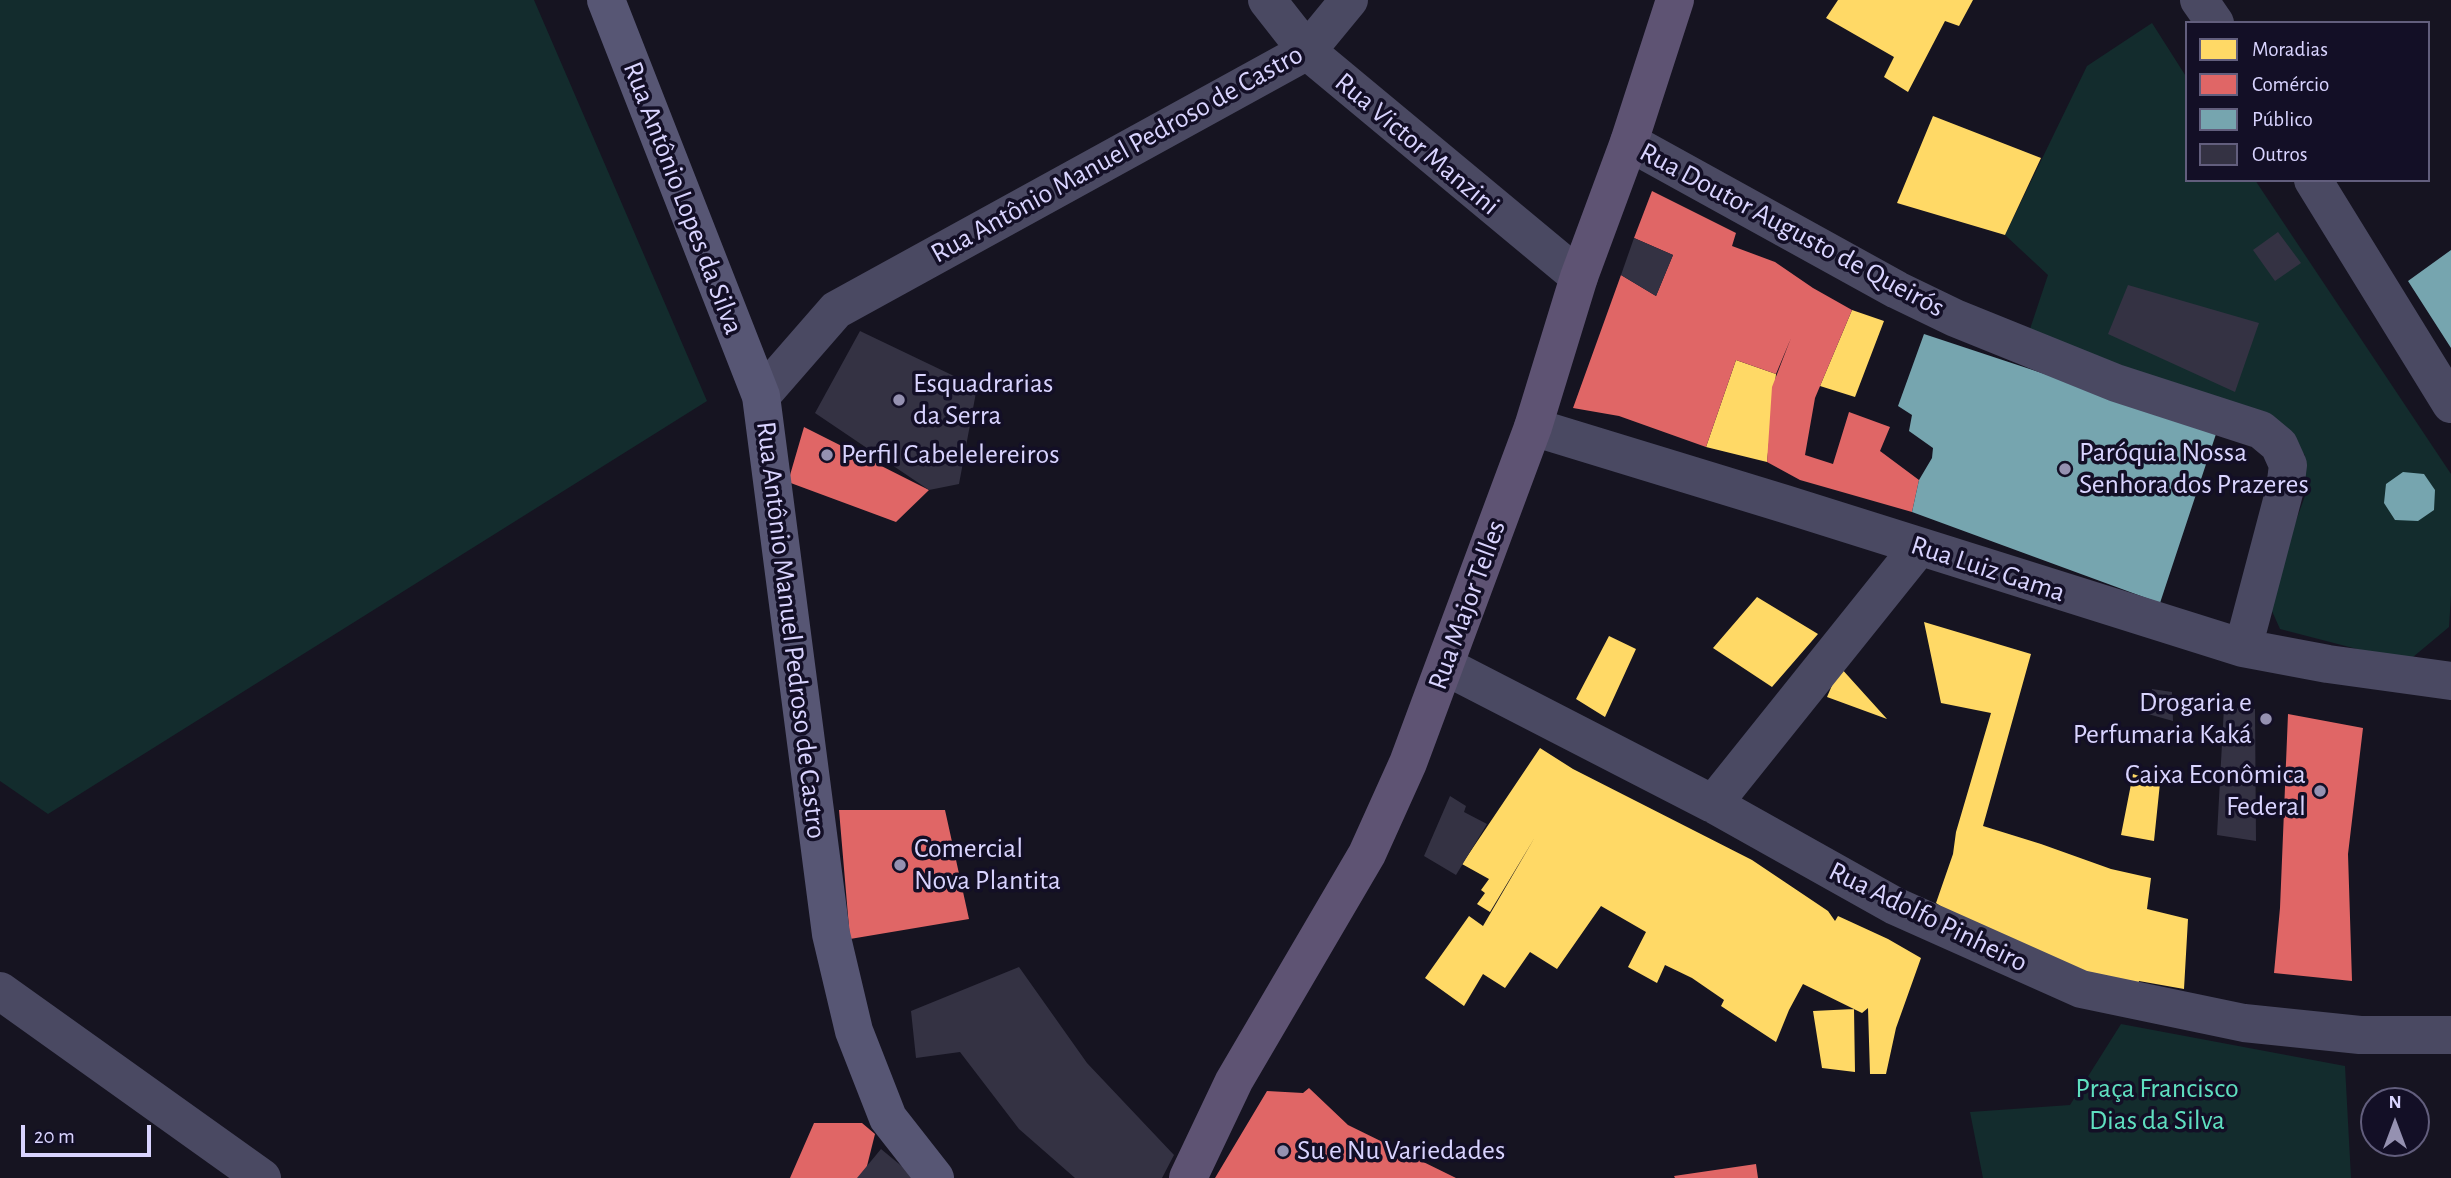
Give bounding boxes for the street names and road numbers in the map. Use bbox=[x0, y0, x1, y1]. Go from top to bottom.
street label: Rua Antônio Manuel Pedroso de Castro bbox=[925, 37, 1309, 271]
street label: Rua Antônio Lopes da Silva bbox=[615, 57, 751, 339]
street label: Rua Victor Manzini bbox=[1328, 65, 1506, 223]
street label: Rua Doutor Augusto de Queirós bbox=[1634, 135, 1950, 325]
street label: Rua Antônio Manuel Pedroso de Castro bbox=[749, 419, 833, 841]
street label: Rua Major Telles bbox=[1421, 516, 1513, 694]
street label: Rua Luiz Gama bbox=[1907, 528, 2069, 610]
street label: Rua Adolfo Pinheiro bbox=[1823, 854, 2033, 980]

